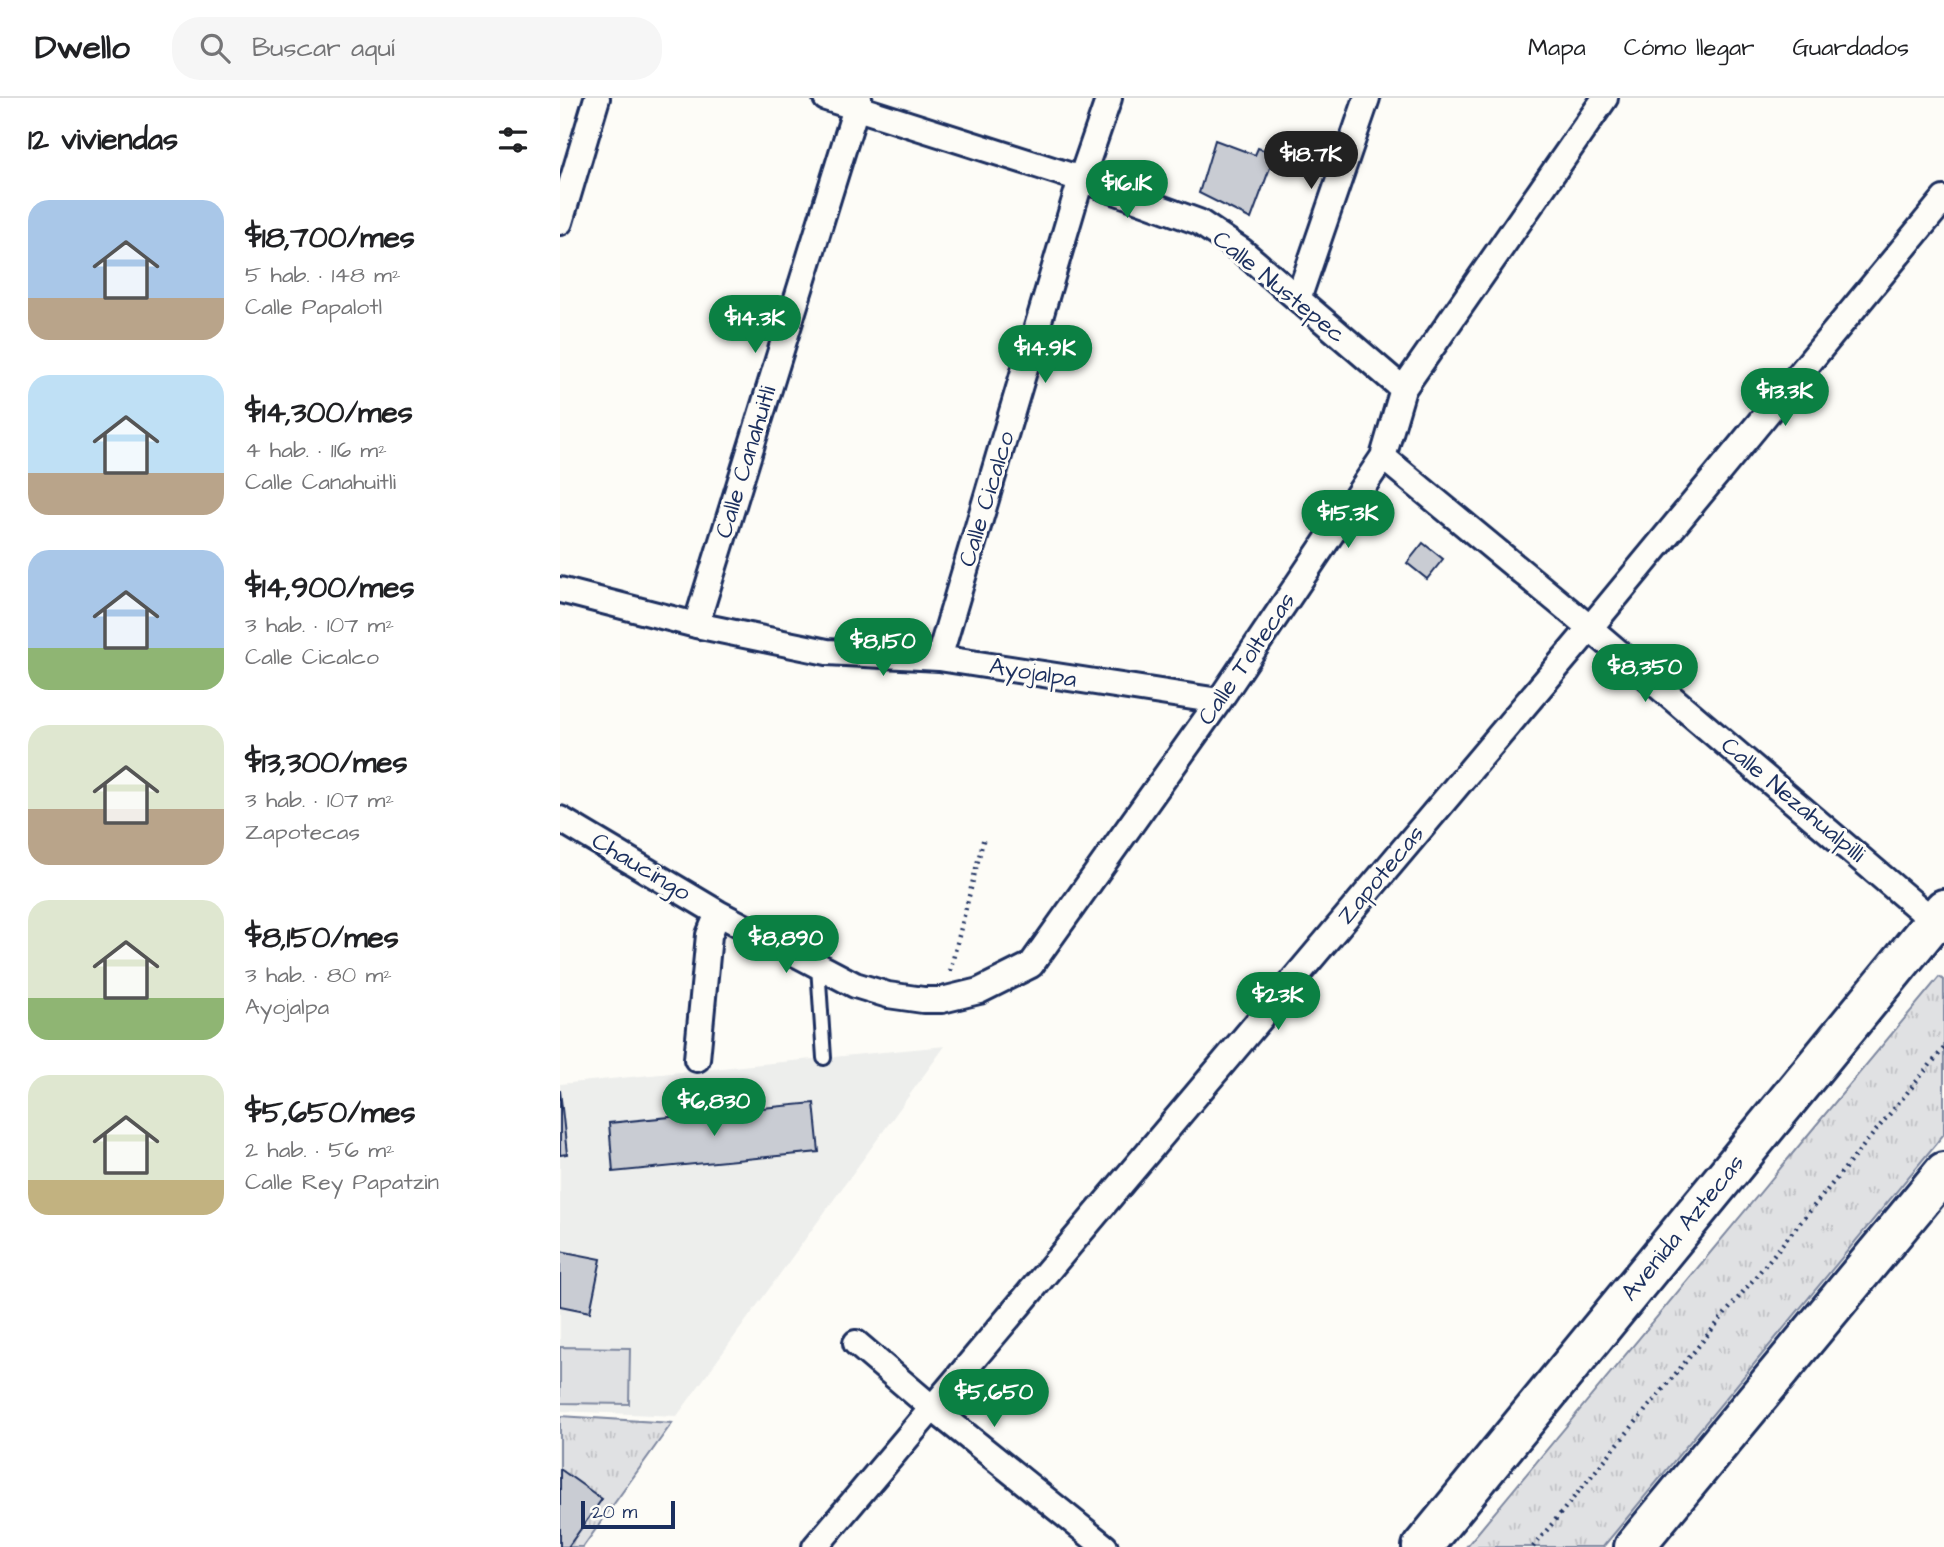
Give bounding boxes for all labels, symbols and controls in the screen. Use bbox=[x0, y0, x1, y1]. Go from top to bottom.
search box bbox=[172, 17, 662, 80]
text: Dwello bbox=[35, 25, 130, 71]
icon: search bbox=[196, 29, 234, 67]
text: Buscar aquí bbox=[252, 30, 395, 66]
text: Mapa bbox=[1528, 31, 1586, 65]
text: Cómo llegar bbox=[1624, 31, 1754, 65]
text: Guardados bbox=[1792, 31, 1909, 65]
text: 12 viviendas bbox=[28, 119, 178, 161]
icon: filters bbox=[494, 121, 532, 159]
pin: $18.7K bbox=[1254, 132, 1368, 191]
text: $18.7K bbox=[1280, 138, 1342, 170]
pin: $16.1K bbox=[1070, 160, 1184, 220]
text: $16.1K bbox=[1102, 167, 1152, 199]
text: $18,700/mes bbox=[245, 217, 415, 259]
street label: Calle Nustepec bbox=[1205, 223, 1353, 351]
icon: home bbox=[84, 228, 168, 312]
text: 5 hab. · 148 m² bbox=[245, 259, 401, 291]
text: Calle Papalotl bbox=[245, 291, 382, 323]
pin: $14.3K bbox=[698, 296, 812, 355]
text: $14.3K bbox=[725, 302, 785, 334]
pin: $14.9K bbox=[988, 326, 1102, 385]
text: $14.9K bbox=[1014, 332, 1076, 364]
pin: $13.3K bbox=[1728, 368, 1842, 428]
text: $13.3K bbox=[1757, 375, 1813, 407]
street label: Calle Canahuitli bbox=[707, 381, 785, 542]
text: $14,300/mes bbox=[245, 392, 413, 434]
icon: home bbox=[84, 403, 168, 487]
street label: Calle Cicalco bbox=[950, 427, 1024, 571]
text: 4 hab. · 116 m² bbox=[245, 434, 387, 466]
text: Calle Canahuitli bbox=[245, 466, 396, 498]
pin: $15.3K bbox=[1291, 490, 1405, 550]
text: $15.3K bbox=[1318, 497, 1378, 529]
text: $14,900/mes bbox=[245, 567, 415, 609]
icon: home bbox=[84, 578, 168, 662]
street label: Calle Toltecas bbox=[1190, 586, 1304, 732]
text: 3 hab. · 107 m² bbox=[245, 609, 394, 641]
pin: $8,150 bbox=[826, 618, 940, 678]
text: $8,150 bbox=[850, 625, 916, 657]
text: Calle Cicalco bbox=[245, 641, 379, 673]
pin: $8,350 bbox=[1588, 644, 1702, 704]
street label: Ayojalpa bbox=[987, 649, 1079, 698]
text: $8,350 bbox=[1608, 651, 1682, 683]
street label: Calle Nezahualpilli bbox=[1713, 729, 1873, 871]
text: $13,300/mes bbox=[245, 742, 408, 784]
icon: home bbox=[84, 753, 168, 837]
text: 3 hab. · 107 m² bbox=[245, 784, 394, 816]
text: Zapotecas bbox=[245, 816, 360, 848]
street label: Zapotecas bbox=[1329, 818, 1433, 932]
street label: Chaucingo bbox=[585, 824, 697, 911]
pin: $8,890 bbox=[729, 916, 843, 975]
text: $8,150/mes bbox=[245, 917, 399, 959]
text: $8,890 bbox=[749, 922, 823, 954]
icon: home bbox=[84, 928, 168, 1012]
text: 3 hab. · 80 m² bbox=[245, 959, 392, 991]
pin: $23K bbox=[1237, 972, 1319, 1032]
text: $23K bbox=[1252, 979, 1304, 1011]
text: Ayojalpa bbox=[245, 991, 329, 1023]
pin: $6,830 bbox=[657, 1079, 771, 1138]
text: $6,830 bbox=[678, 1085, 750, 1117]
text: $5,650/mes bbox=[245, 1092, 416, 1134]
icon: home bbox=[84, 1103, 168, 1187]
text: 2 hab. · 56 m² bbox=[245, 1134, 395, 1166]
street label: Avenida Aztecas bbox=[1613, 1147, 1753, 1309]
text: Calle Rey Papatzin bbox=[245, 1166, 439, 1198]
pin: $5,650 bbox=[937, 1370, 1051, 1429]
text: $5,650 bbox=[955, 1376, 1033, 1408]
scale bar bbox=[581, 1498, 676, 1530]
text: 20 m bbox=[592, 1499, 637, 1526]

